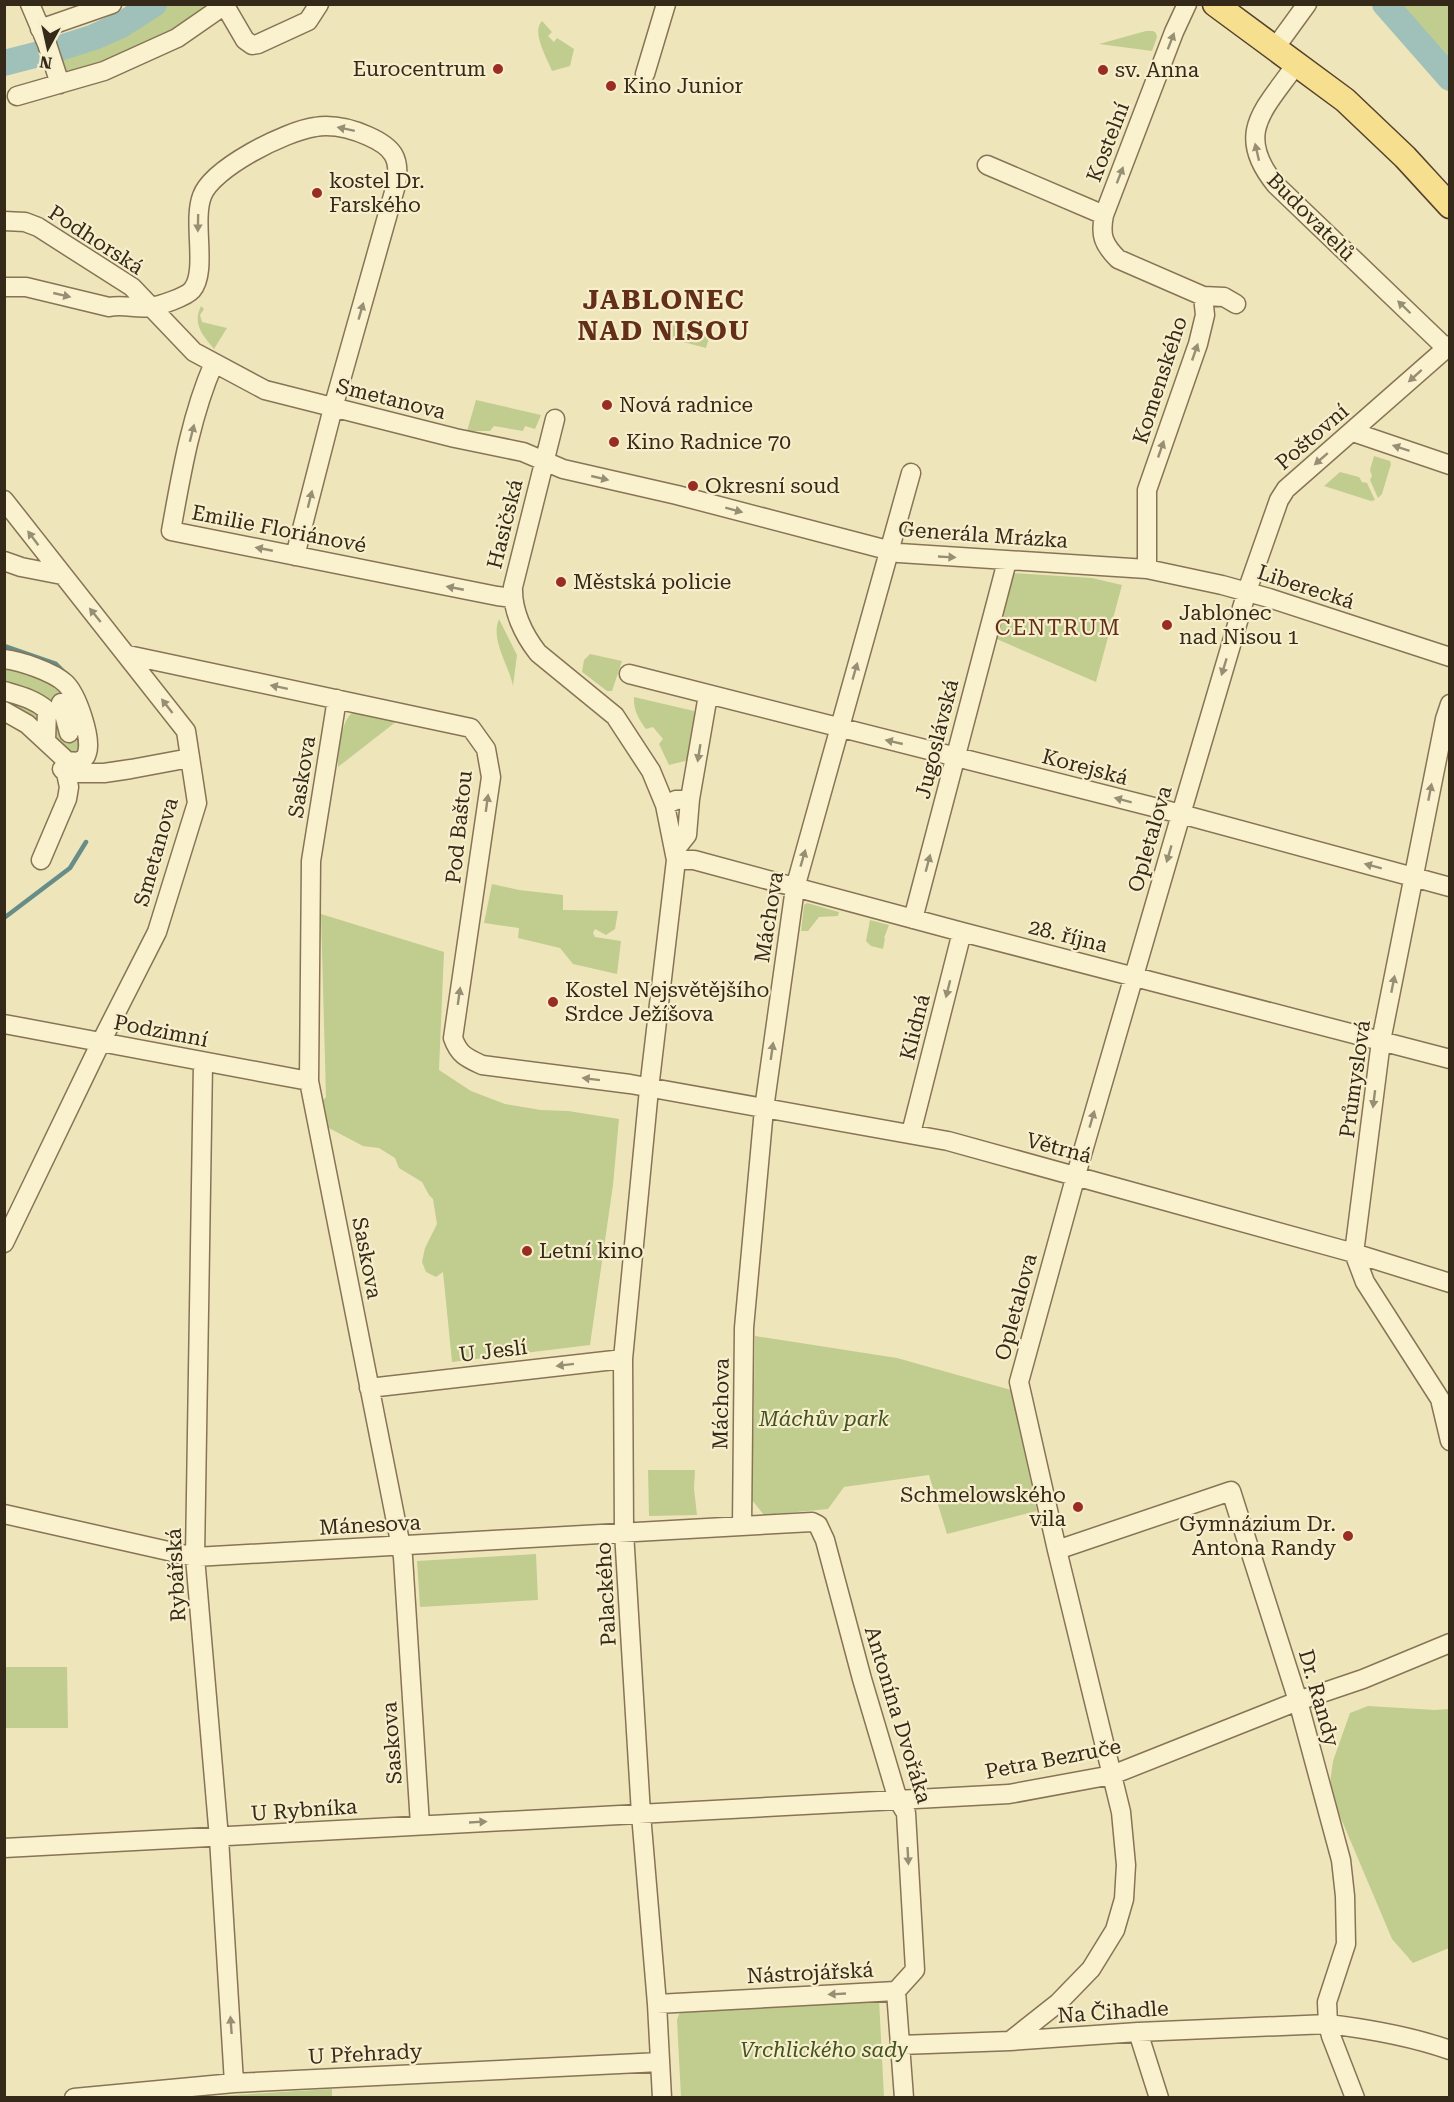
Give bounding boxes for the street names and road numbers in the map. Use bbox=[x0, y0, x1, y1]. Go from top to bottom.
street label: Kostelní bbox=[1082, 98, 1134, 185]
street label: Budovatelů bbox=[1262, 168, 1360, 266]
street label: Podhorská bbox=[44, 200, 149, 280]
street label: Komenského bbox=[1128, 313, 1192, 447]
street label: Smetanova bbox=[334, 374, 449, 424]
street label: Poštovní bbox=[1271, 399, 1353, 475]
street label: Hasičská bbox=[482, 476, 528, 571]
street label: Emilie Floriánové bbox=[190, 500, 368, 558]
street label: Generála Mrázka bbox=[897, 517, 1069, 553]
street label: Liberecká bbox=[1254, 560, 1358, 614]
street label: Jugoslávská bbox=[911, 676, 964, 801]
street label: Saskova bbox=[284, 734, 320, 820]
street label: Korejská bbox=[1039, 744, 1131, 790]
street label: Pod Baštou bbox=[441, 769, 477, 885]
street label: Opletalova bbox=[1123, 782, 1177, 895]
street label: Smetanova bbox=[129, 794, 183, 909]
street label: Máchova bbox=[750, 869, 788, 964]
street label: 28. října bbox=[1026, 915, 1111, 958]
street label: Klidná bbox=[895, 991, 935, 1062]
street label: Podzimní bbox=[112, 1010, 210, 1052]
street label: Průmyslová bbox=[1335, 1018, 1375, 1139]
street label: Větrná bbox=[1024, 1128, 1095, 1168]
street label: Saskova bbox=[347, 1215, 387, 1302]
street label: Opletalova bbox=[990, 1250, 1042, 1363]
street label: U Jeslí bbox=[458, 1335, 529, 1367]
street label: Máchova bbox=[708, 1357, 734, 1450]
street label: Mánesova bbox=[319, 1510, 422, 1540]
street label: Rybářská bbox=[162, 1527, 190, 1623]
street label: Palackého bbox=[591, 1541, 621, 1647]
street label: Antonína Dvořáka bbox=[860, 1624, 937, 1807]
street label: Dr. Randy bbox=[1294, 1647, 1344, 1750]
street label: Saskova bbox=[377, 1700, 407, 1785]
street label: Petra Bezruče bbox=[983, 1734, 1123, 1784]
street label: U Rybníka bbox=[250, 1794, 359, 1826]
street label: Nástrojářská bbox=[746, 1958, 875, 1988]
street label: Na Čihadle bbox=[1057, 1995, 1169, 2028]
street label: U Přehrady bbox=[307, 2039, 423, 2069]

